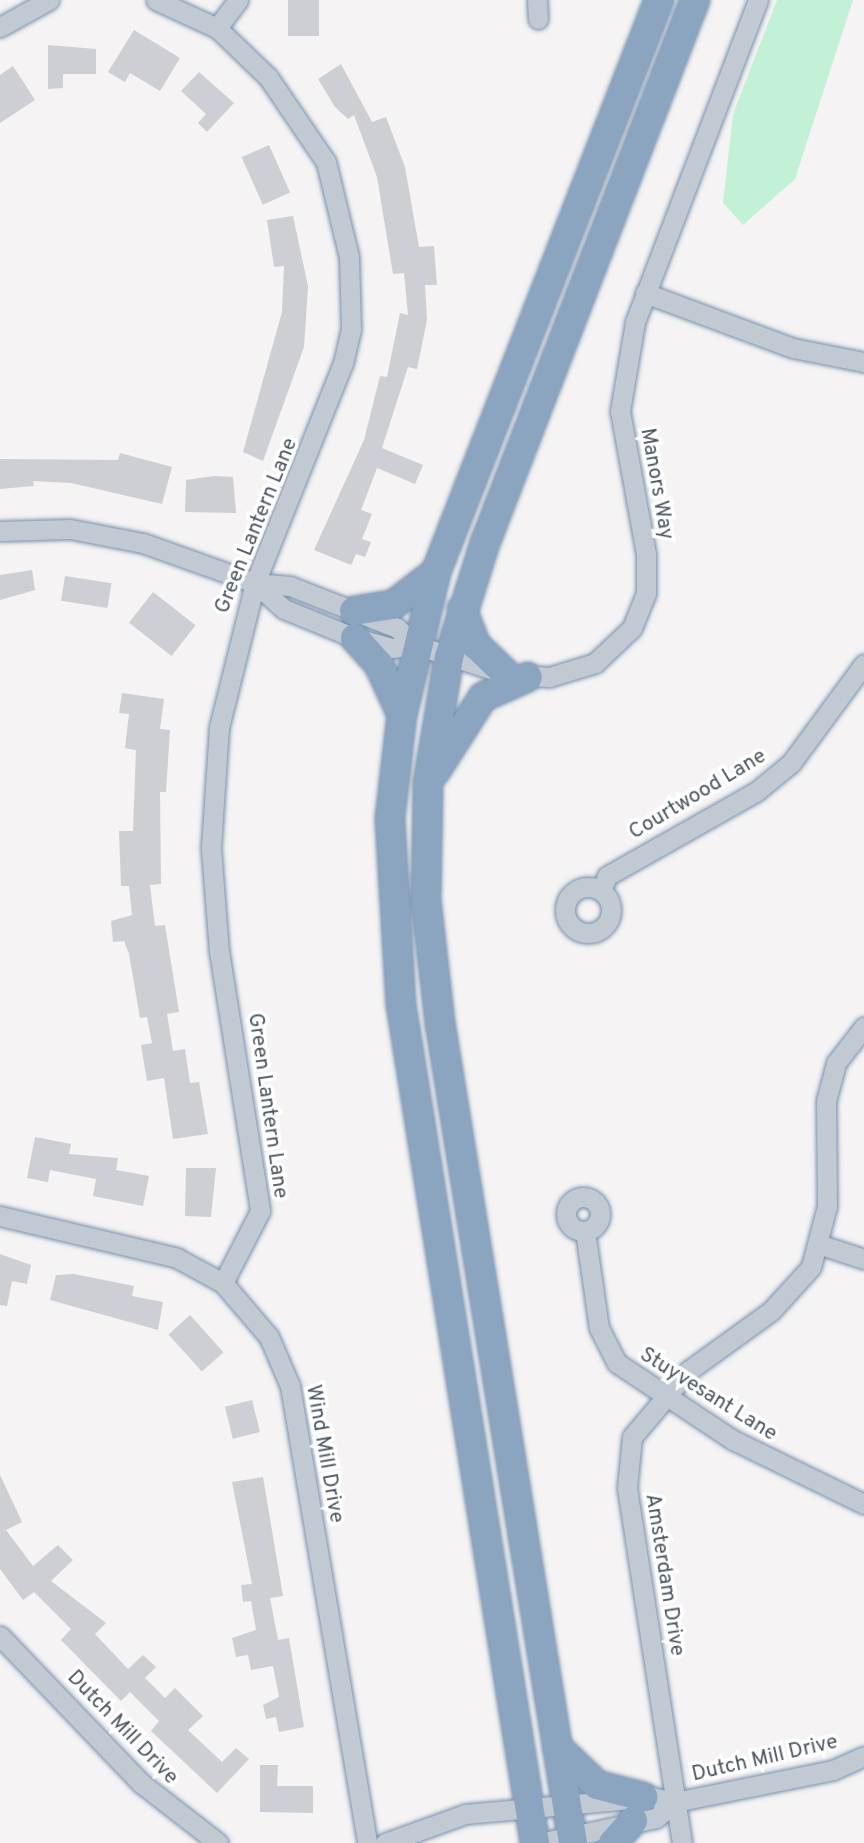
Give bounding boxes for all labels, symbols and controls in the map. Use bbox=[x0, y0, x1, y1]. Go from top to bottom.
street label: Manors Way bbox=[634, 426, 678, 542]
street label: Green Lantern Lane bbox=[210, 435, 304, 617]
street label: Courtwood Lane bbox=[625, 744, 771, 846]
street label: Green Lantern Lane bbox=[241, 1012, 293, 1200]
street label: Stuyvesant Lane bbox=[635, 1343, 781, 1447]
street label: Wind Mill Drive bbox=[299, 1383, 349, 1525]
street label: Amsterdam Drive bbox=[639, 1492, 689, 1658]
street label: Dutch Mill Drive bbox=[61, 1666, 183, 1790]
street label: Dutch Mill Drive bbox=[690, 1730, 840, 1788]

